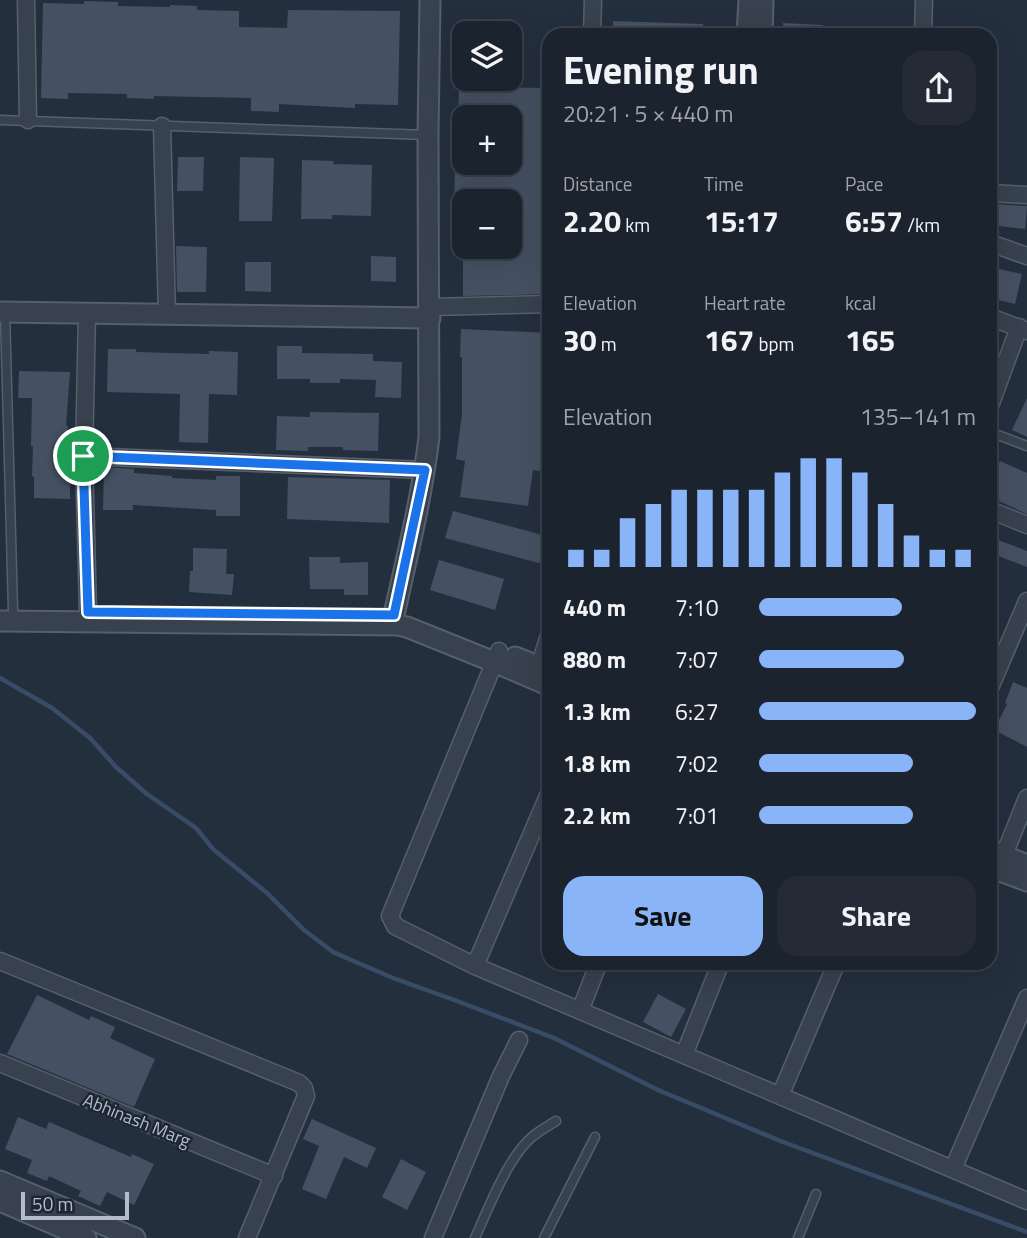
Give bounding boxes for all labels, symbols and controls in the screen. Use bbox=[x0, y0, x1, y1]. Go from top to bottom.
map controls bbox=[452, 21, 522, 259]
button: layers bbox=[452, 21, 522, 91]
text: Evening run bbox=[563, 41, 759, 99]
button: share bbox=[902, 51, 976, 125]
text: 20:21 · 5 × 440 m bbox=[563, 96, 733, 131]
button: + bbox=[452, 105, 522, 175]
text: Distance bbox=[563, 169, 632, 198]
text: Time bbox=[704, 169, 744, 198]
text: Pace bbox=[845, 169, 883, 198]
button: − bbox=[452, 189, 522, 259]
text: 2.20 bbox=[563, 198, 621, 244]
text: 15:17 bbox=[704, 198, 779, 244]
text: 6:57 bbox=[845, 198, 903, 244]
text: km bbox=[621, 210, 650, 239]
text: /km bbox=[903, 210, 940, 239]
text: Elevation bbox=[563, 288, 637, 317]
text: Heart rate bbox=[704, 288, 786, 317]
text: kcal bbox=[845, 288, 876, 317]
text: 30 bbox=[563, 317, 597, 363]
text: 167 bbox=[704, 317, 754, 363]
text: 165 bbox=[845, 317, 895, 363]
text: m bbox=[597, 329, 617, 358]
text: bpm bbox=[754, 329, 794, 358]
text: Elevation bbox=[563, 399, 652, 434]
text: 135–141 m bbox=[860, 399, 976, 434]
pin bbox=[53, 426, 113, 486]
icon: arrive bbox=[64, 437, 102, 475]
text: 440 m bbox=[563, 590, 626, 625]
text: 7:10 bbox=[675, 590, 719, 625]
text: 880 m bbox=[563, 642, 626, 677]
text: 7:07 bbox=[675, 642, 719, 677]
text: 1.3 km bbox=[563, 694, 631, 729]
text: 6:27 bbox=[675, 694, 719, 729]
text: 1.8 km bbox=[563, 746, 631, 781]
text: 7:02 bbox=[675, 746, 719, 781]
text: 2.2 km bbox=[563, 798, 631, 833]
text: 7:01 bbox=[675, 798, 719, 833]
button: Save bbox=[563, 876, 763, 956]
button: Share bbox=[777, 876, 976, 956]
street label: Abhinash Marg bbox=[79, 1086, 195, 1154]
scale bar bbox=[21, 1189, 130, 1221]
text: 50 m bbox=[32, 1189, 73, 1218]

